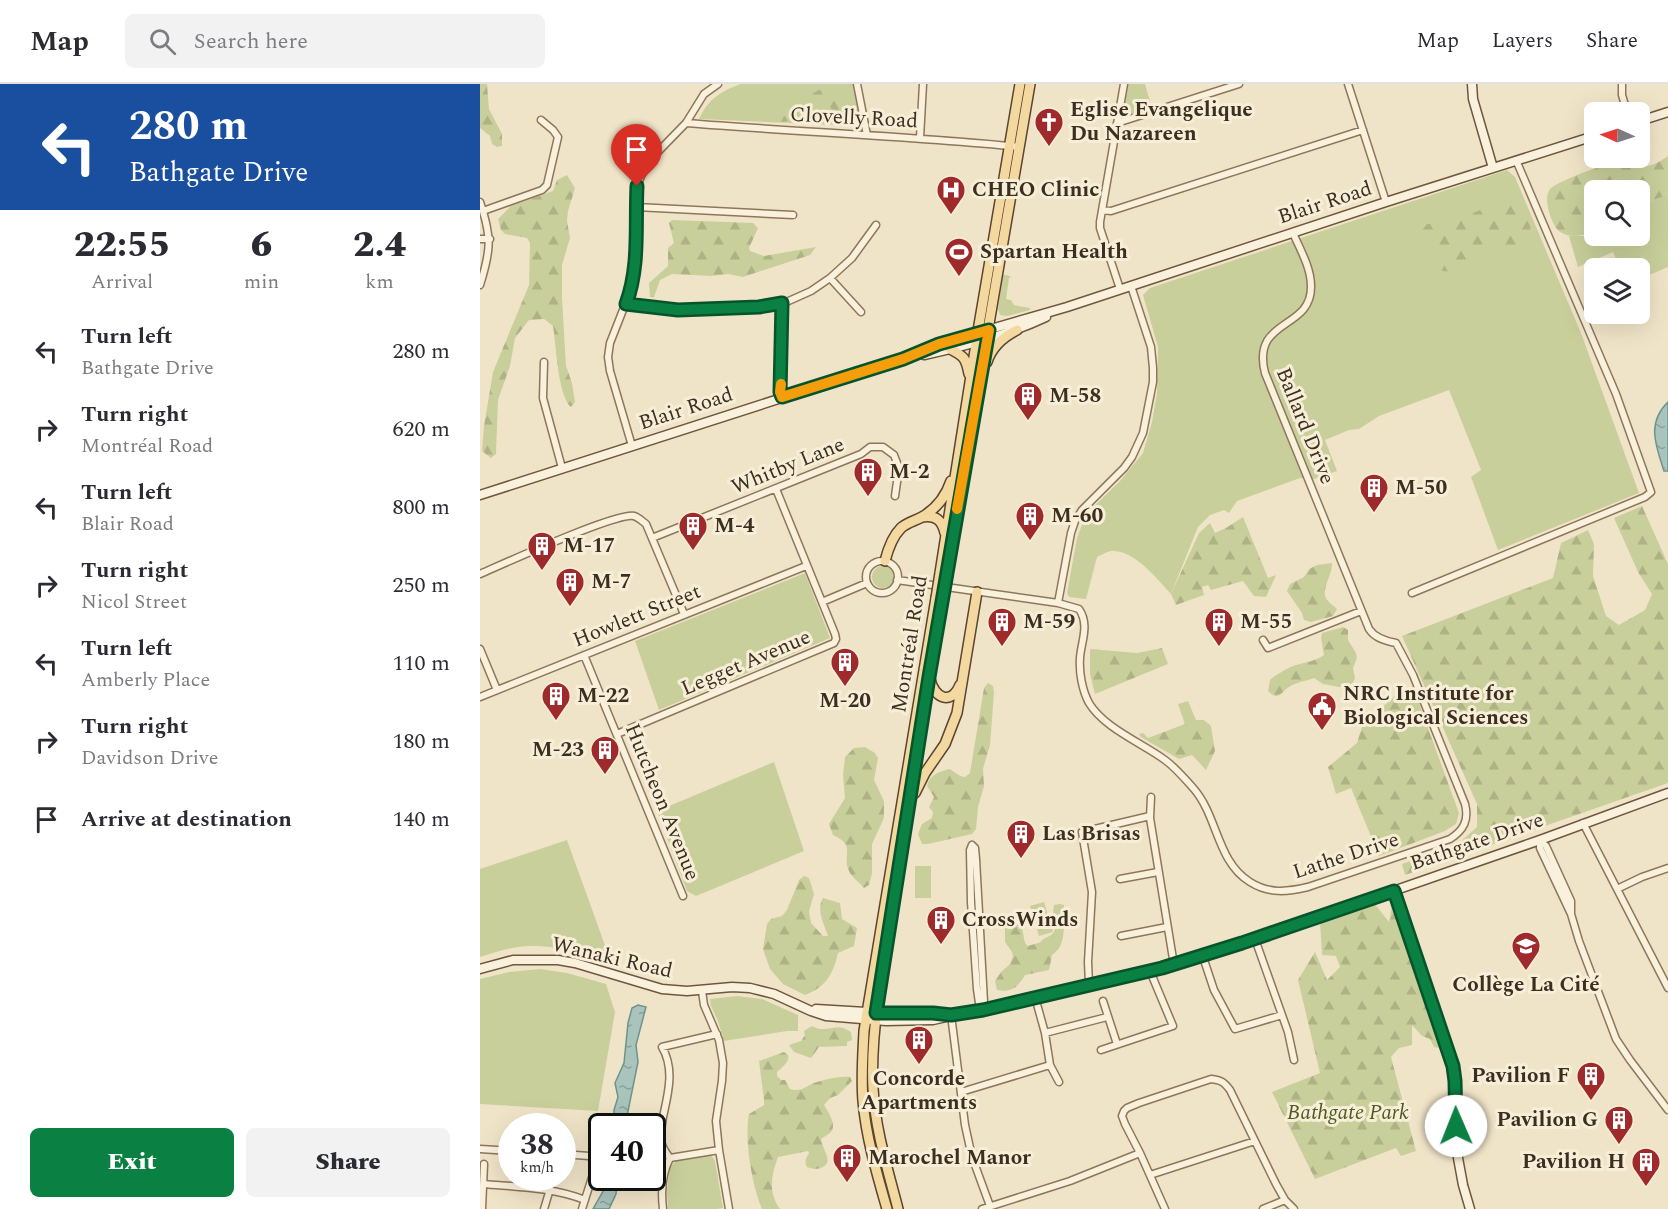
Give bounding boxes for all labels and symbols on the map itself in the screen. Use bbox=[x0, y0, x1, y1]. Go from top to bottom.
place label: Eglise Evangelique Du Nazareen bbox=[1070, 94, 1253, 150]
street label: Clovelly Road bbox=[789, 99, 919, 137]
north arrow bbox=[1584, 102, 1650, 168]
church icon: Eglise Evangelique Du Nazareen bbox=[1033, 106, 1065, 148]
pin bbox=[611, 124, 662, 186]
street label: Blair Road bbox=[1274, 173, 1376, 233]
hospital icon: CHEO Clinic bbox=[935, 174, 967, 216]
place label: CHEO Clinic bbox=[972, 174, 1099, 206]
sports icon: Spartan Health bbox=[943, 236, 975, 278]
place label: Spartan Health bbox=[980, 236, 1128, 268]
street label: Ballard Drive bbox=[1267, 363, 1343, 489]
street label: Blair Road bbox=[635, 379, 737, 439]
building icon: M-58 bbox=[1012, 380, 1044, 422]
place label: M-58 bbox=[1049, 380, 1101, 412]
street label: Whitby Lane bbox=[726, 429, 850, 503]
building icon: M-2 bbox=[852, 456, 884, 498]
place label: M-2 bbox=[889, 456, 929, 488]
building icon: M-50 bbox=[1358, 472, 1390, 514]
place label: M-50 bbox=[1395, 472, 1447, 504]
building icon: M-60 bbox=[1014, 500, 1046, 542]
place label: M-60 bbox=[1051, 500, 1103, 532]
building icon: M-4 bbox=[677, 510, 709, 552]
place label: M-4 bbox=[714, 510, 755, 542]
building icon: M-17 bbox=[526, 530, 558, 572]
place label: M-17 bbox=[563, 530, 615, 562]
building icon: M-7 bbox=[554, 566, 586, 608]
place label: M-7 bbox=[591, 566, 631, 598]
street label: Montréal Road bbox=[883, 573, 937, 715]
street label: Howlett Street bbox=[568, 576, 706, 656]
building icon: M-59 bbox=[986, 606, 1018, 648]
place label: M-59 bbox=[1023, 606, 1075, 638]
building icon: M-55 bbox=[1203, 606, 1235, 648]
place label: M-55 bbox=[1240, 606, 1292, 638]
street label: Legget Avenue bbox=[676, 621, 816, 705]
building icon: M-20 bbox=[829, 646, 861, 688]
place label: NRC Institute for Biological Sciences bbox=[1343, 678, 1529, 734]
building icon: M-22 bbox=[540, 680, 572, 722]
place label: M-22 bbox=[577, 680, 629, 712]
place label: M-20 bbox=[819, 685, 871, 717]
public building icon: NRC Institute for Biological Sciences bbox=[1306, 690, 1338, 732]
street label: Hutcheon Avenue bbox=[616, 719, 708, 885]
place label: M-23 bbox=[532, 734, 584, 766]
building icon: M-23 bbox=[589, 734, 621, 776]
street label: Bathgate Drive bbox=[1406, 804, 1548, 880]
building icon: Las Brisas bbox=[1005, 818, 1037, 860]
place label: Las Brisas bbox=[1042, 818, 1141, 850]
street label: Lathe Drive bbox=[1289, 824, 1403, 888]
building icon: CrossWinds bbox=[925, 904, 957, 946]
place label: CrossWinds bbox=[962, 904, 1079, 936]
street label: Wanaki Road bbox=[548, 929, 676, 987]
school or university icon: Collège La Cité bbox=[1510, 930, 1542, 972]
place label: Collège La Cité bbox=[1452, 969, 1600, 1001]
building icon: Concorde Apartments bbox=[903, 1024, 935, 1066]
place label: Pavilion F bbox=[1471, 1060, 1570, 1092]
building icon: Pavilion F bbox=[1575, 1060, 1607, 1102]
place label: Concorde Apartments bbox=[861, 1063, 977, 1119]
position arrow bbox=[1424, 1094, 1488, 1158]
park label: Bathgate Park bbox=[1287, 1097, 1409, 1129]
place label: Pavilion G bbox=[1497, 1104, 1598, 1136]
building icon: Pavilion G bbox=[1603, 1104, 1635, 1146]
speed limit sign: 40 bbox=[588, 1113, 666, 1191]
building icon: Marochel Manor bbox=[831, 1142, 863, 1184]
place label: Marochel Manor bbox=[868, 1142, 1031, 1174]
place label: Pavilion H bbox=[1522, 1146, 1625, 1178]
building icon: Pavilion H bbox=[1630, 1146, 1662, 1188]

